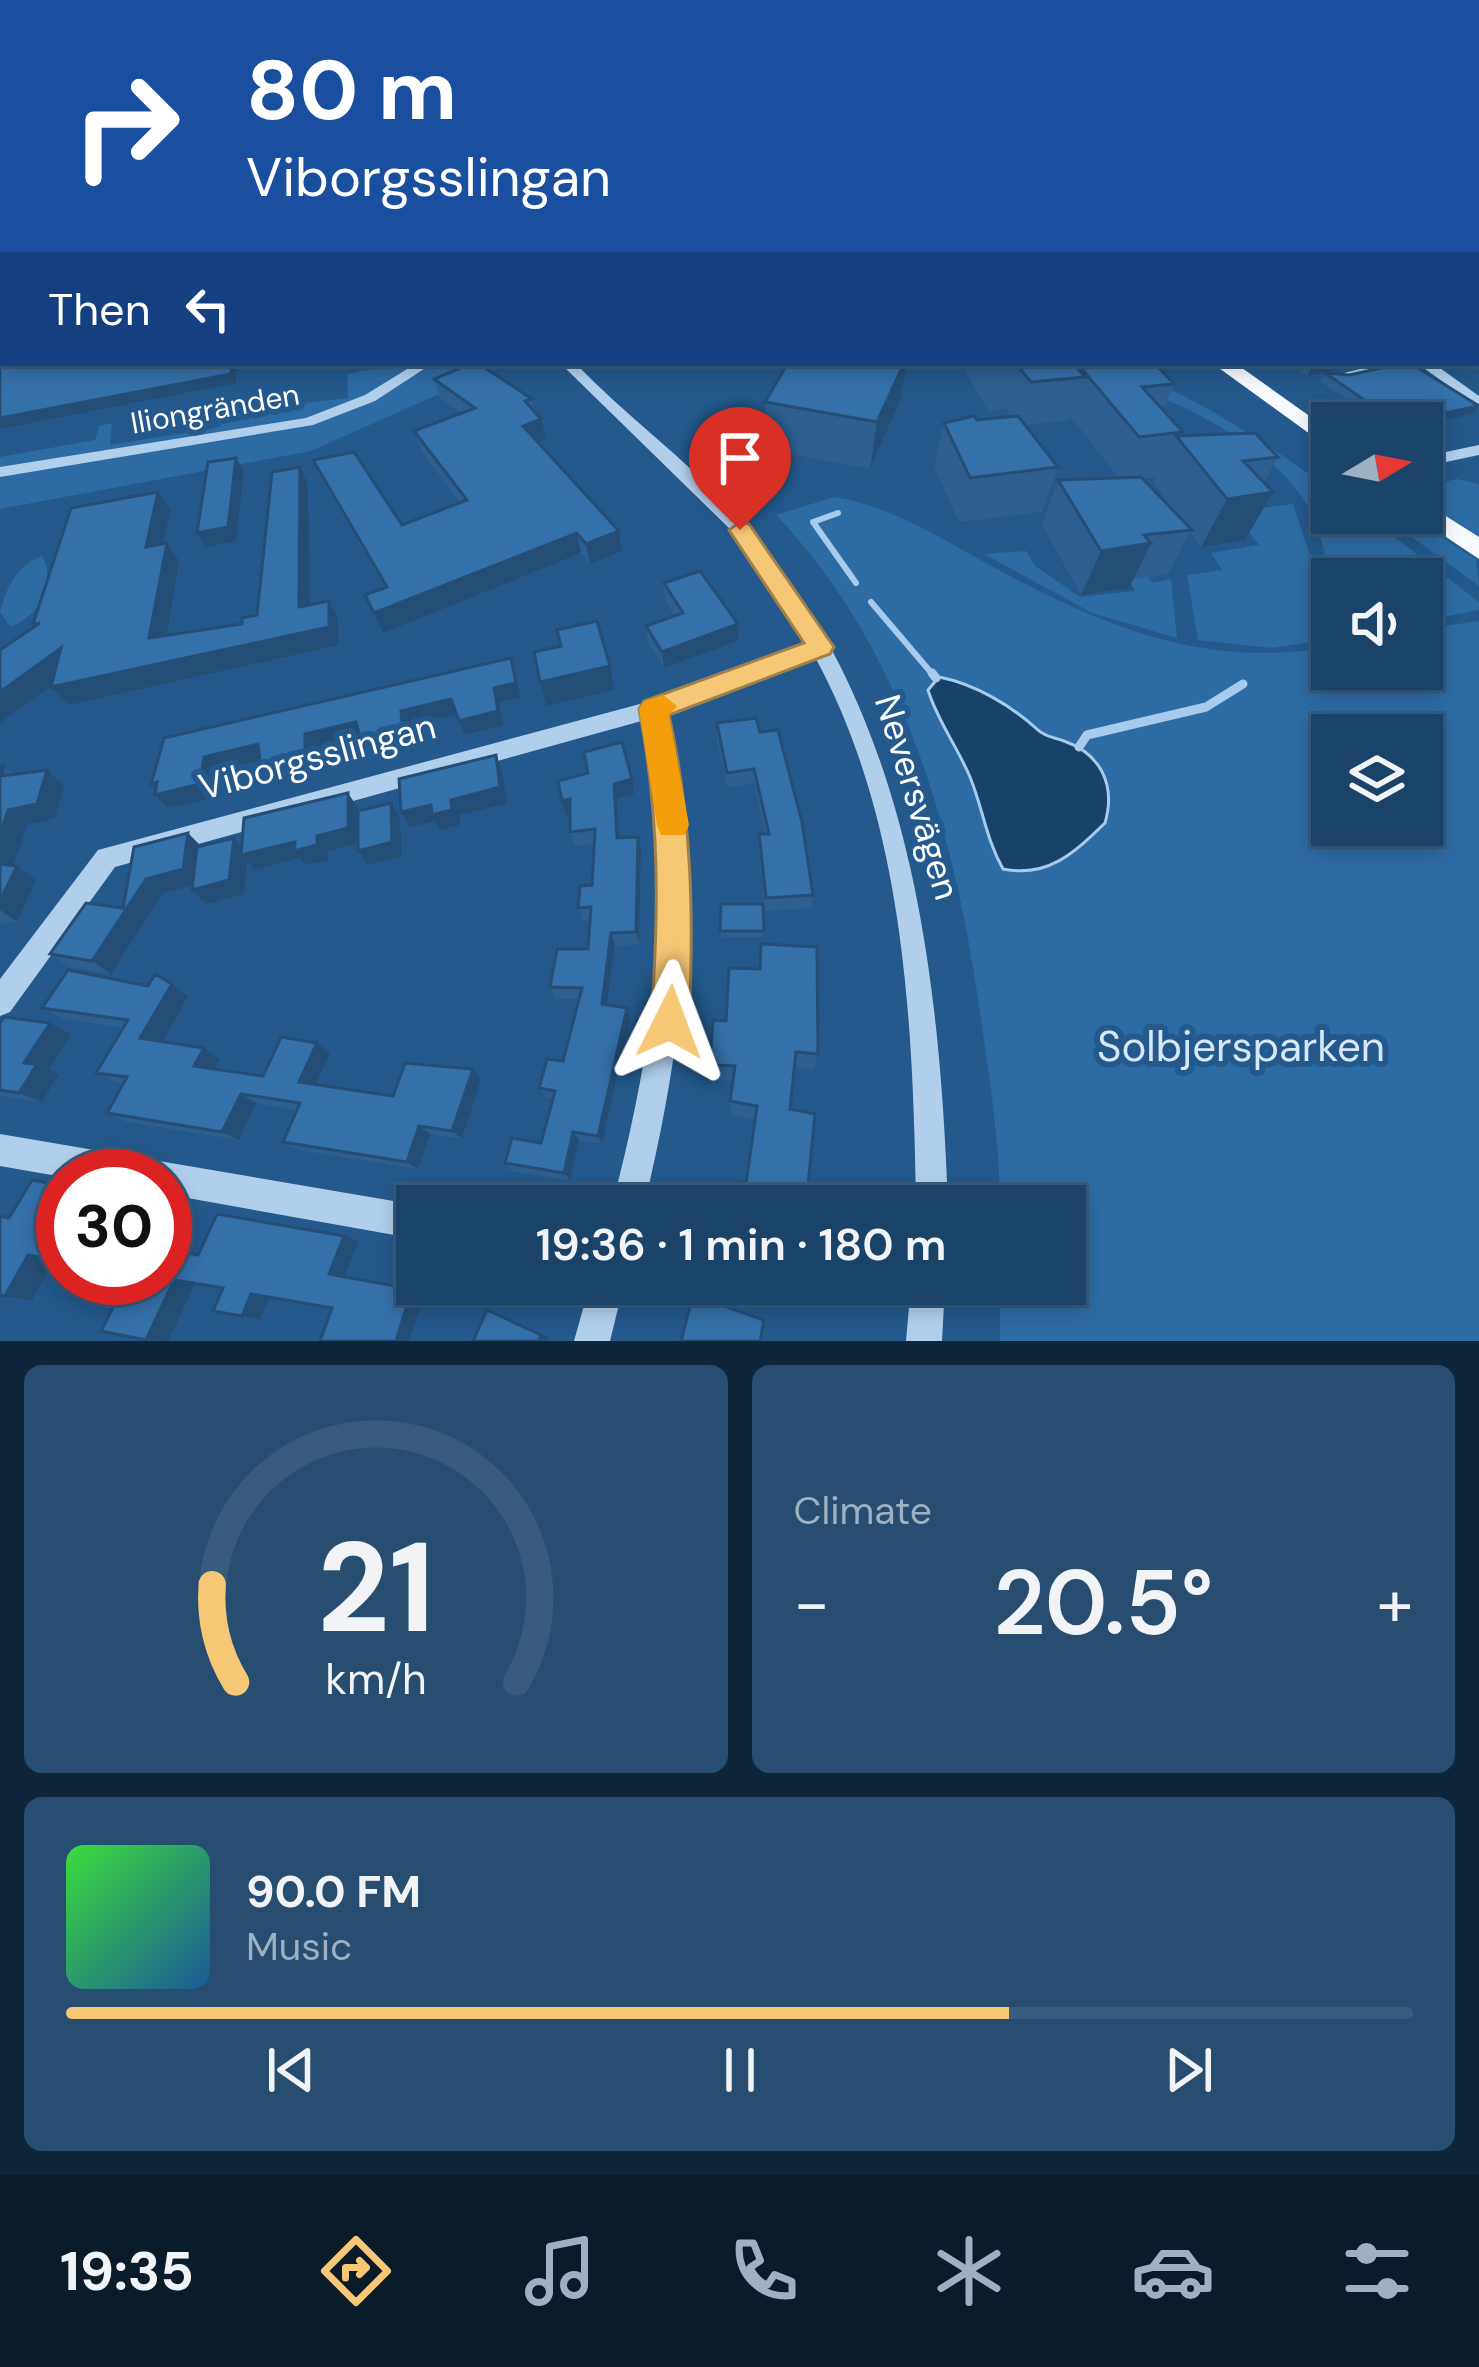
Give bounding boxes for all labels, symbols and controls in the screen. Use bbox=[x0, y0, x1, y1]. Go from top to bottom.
text: 80 m bbox=[246, 36, 457, 145]
icon: right bbox=[48, 48, 204, 204]
text: Viborgsslingan bbox=[246, 142, 611, 213]
icon: left bbox=[175, 276, 241, 342]
text: Then bbox=[48, 280, 151, 339]
street label: Iliongränden bbox=[128, 375, 302, 443]
north arrow bbox=[1311, 402, 1443, 534]
map controls bbox=[1311, 402, 1443, 846]
pin bbox=[689, 407, 791, 530]
icon: arrive bbox=[707, 425, 773, 491]
button: sound bbox=[1311, 558, 1443, 690]
street label: Neversvägen bbox=[864, 689, 971, 905]
street label: Viborgsslingan bbox=[193, 702, 441, 811]
button: layers bbox=[1311, 714, 1443, 846]
position arrow bbox=[607, 959, 733, 1085]
park label: Solbjersparken bbox=[1097, 1019, 1385, 1074]
speed limit sign: 30 bbox=[36, 1149, 192, 1305]
text: 19:36 · 1 min · 180 m bbox=[536, 1215, 946, 1274]
text: Climate bbox=[794, 1485, 932, 1536]
text: 21 bbox=[317, 1507, 434, 1670]
text: 20.5° bbox=[993, 1545, 1213, 1662]
text: − bbox=[794, 1561, 830, 1646]
text: + bbox=[1377, 1561, 1413, 1646]
text: km/h bbox=[325, 1651, 426, 1707]
text: 90.0 FM bbox=[246, 1862, 421, 1921]
text: Music bbox=[246, 1921, 352, 1972]
icon: previous bbox=[258, 2037, 324, 2103]
icon: pause bbox=[707, 2037, 773, 2103]
icon: next bbox=[1156, 2037, 1222, 2103]
icon: directions bbox=[314, 2229, 398, 2313]
icon: music bbox=[518, 2229, 602, 2313]
icon: phone bbox=[722, 2229, 806, 2313]
icon: climate bbox=[927, 2229, 1011, 2313]
icon: car bbox=[1131, 2229, 1215, 2313]
icon: filters bbox=[1335, 2229, 1419, 2313]
text: 19:35 bbox=[60, 2236, 194, 2307]

